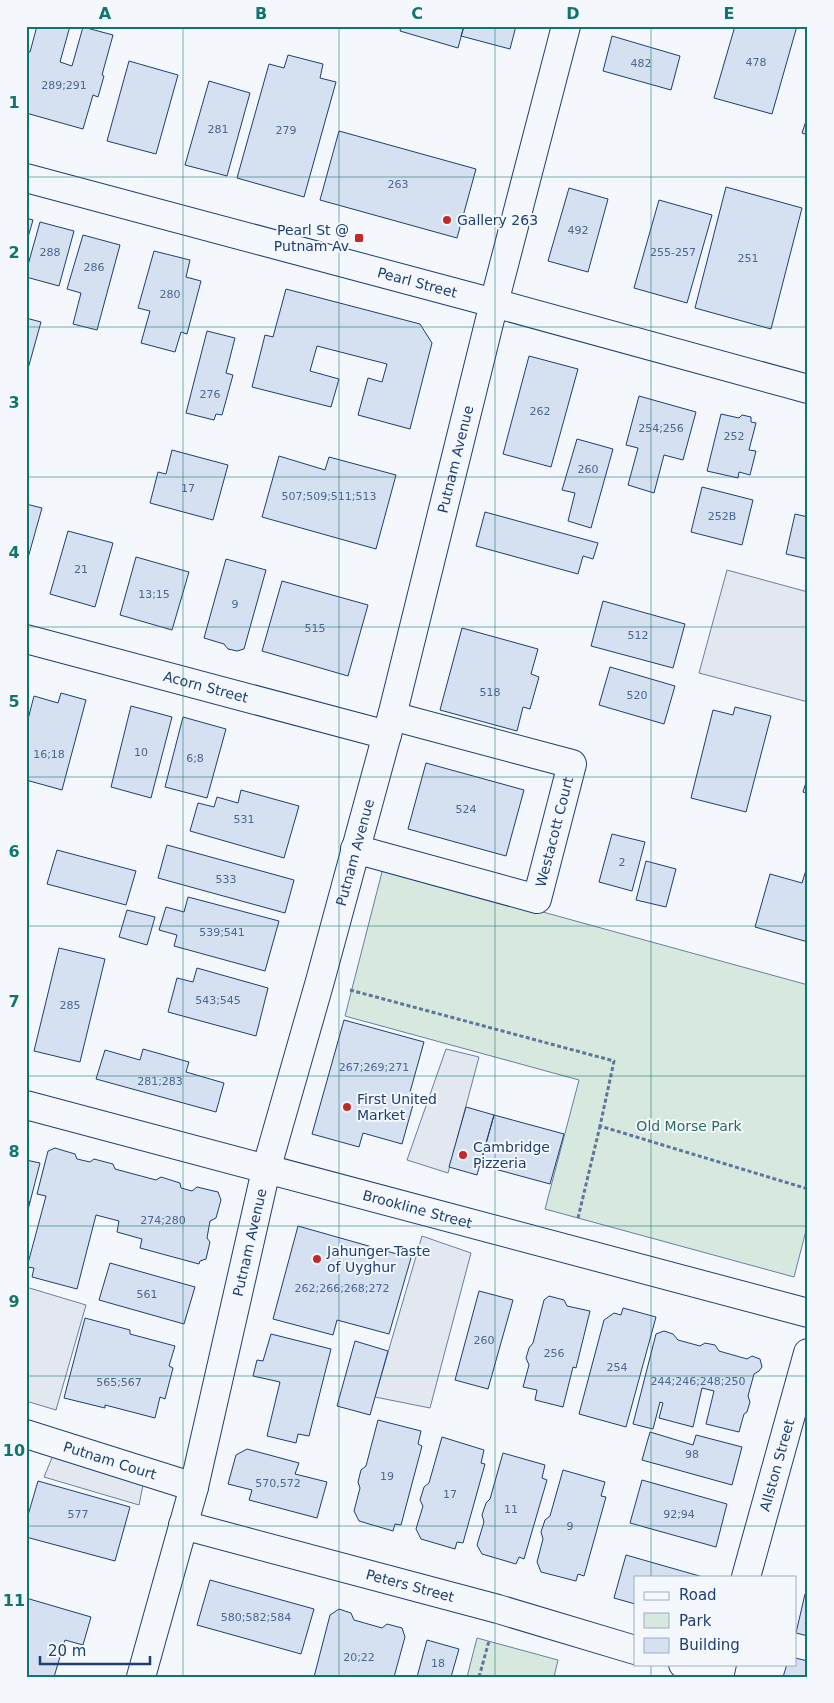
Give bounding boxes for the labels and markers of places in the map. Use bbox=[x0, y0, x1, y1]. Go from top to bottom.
place label: Gallery 263 bbox=[457, 212, 538, 228]
marker: Gallery 263 bbox=[441, 214, 453, 226]
place label: Pearl St @ Putnam Av bbox=[274, 222, 349, 254]
marker: Pearl St @ Putnam Av bbox=[353, 232, 365, 244]
place label: First United Market bbox=[357, 1091, 437, 1123]
marker: First United Market bbox=[341, 1101, 353, 1113]
place label: Cambridge Pizzeria bbox=[473, 1139, 550, 1171]
marker: Cambridge Pizzeria bbox=[457, 1149, 469, 1161]
place label: Jahunger Taste of Uyghur bbox=[326, 1243, 430, 1275]
marker: Jahunger Taste of Uyghur bbox=[311, 1253, 323, 1265]

